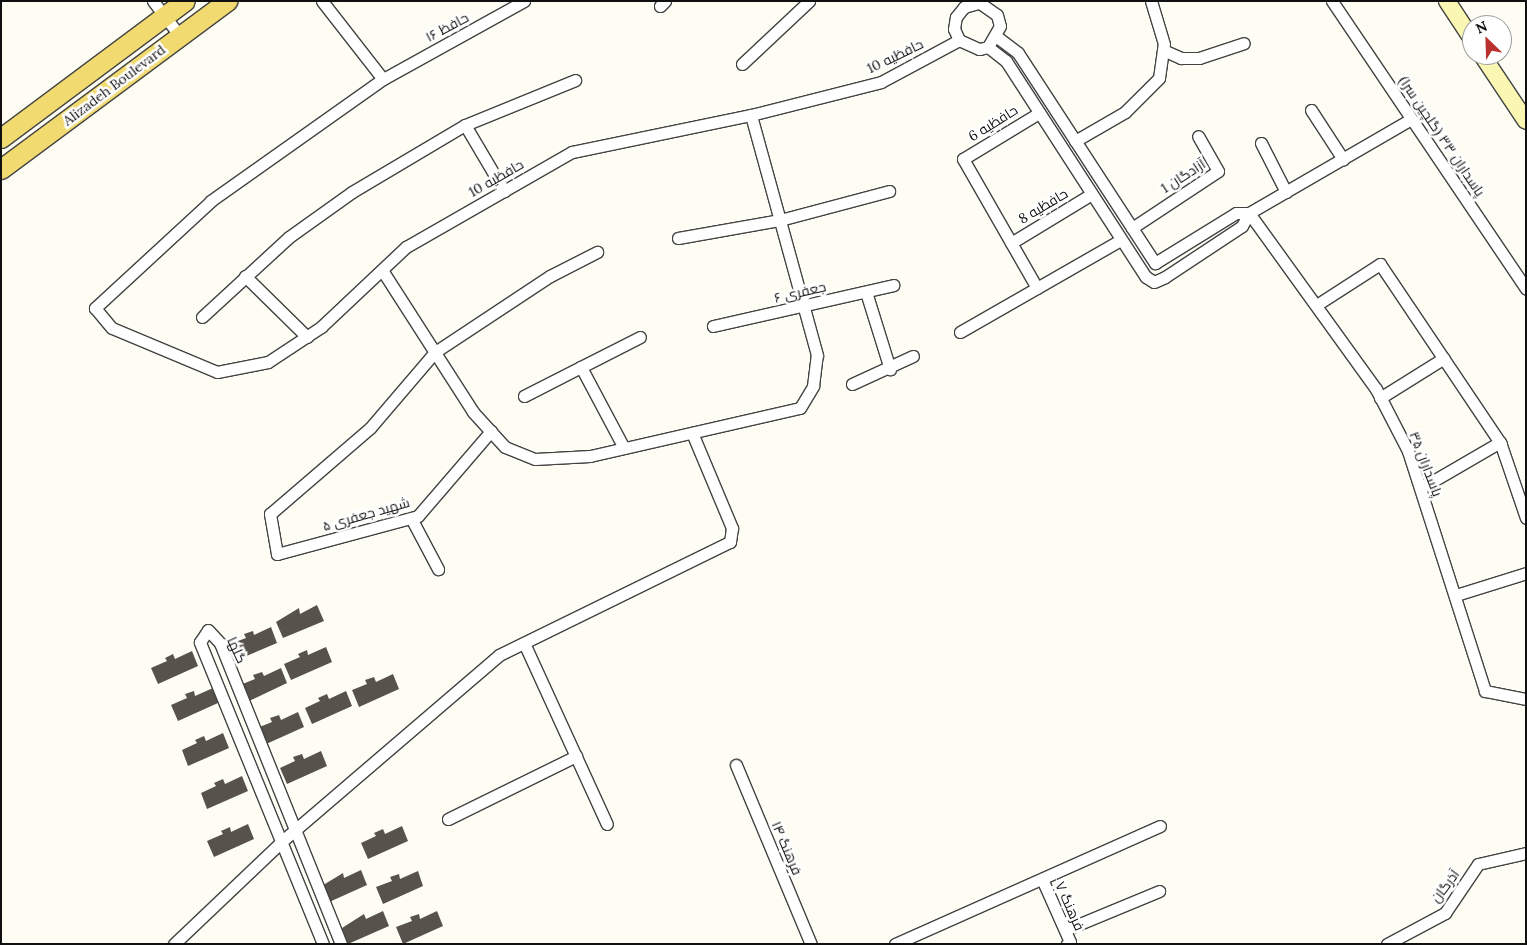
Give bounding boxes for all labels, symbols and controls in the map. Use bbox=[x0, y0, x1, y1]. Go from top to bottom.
street label: حافظ ۱۶ bbox=[423, 9, 471, 45]
north arrow bbox=[1462, 15, 1512, 65]
text: N bbox=[1473, 17, 1490, 38]
street label: حافظیه 10 bbox=[864, 35, 926, 77]
street label: Alizadeh Boulevard bbox=[59, 41, 169, 129]
street label: پاسداران ۳۳ (گلچین سرا) bbox=[1396, 73, 1488, 199]
street label: حافظیه 6 bbox=[965, 101, 1021, 145]
street label: آزادگان 1 bbox=[1158, 155, 1208, 197]
street label: حافظیه 10 bbox=[466, 156, 526, 200]
street label: حافظیه 8 bbox=[1015, 185, 1071, 227]
street label: جعفری ۶ bbox=[772, 278, 828, 306]
street label: پاسداران ۳۵ bbox=[1406, 429, 1446, 499]
street label: شهید جعفری ۵ bbox=[321, 494, 411, 534]
street label: گلها bbox=[224, 634, 250, 666]
street label: فرهنگ ۱۴ bbox=[768, 819, 806, 877]
street label: آذرگان bbox=[1427, 866, 1463, 906]
street label: فرهنگ ۷ bbox=[1052, 879, 1088, 933]

